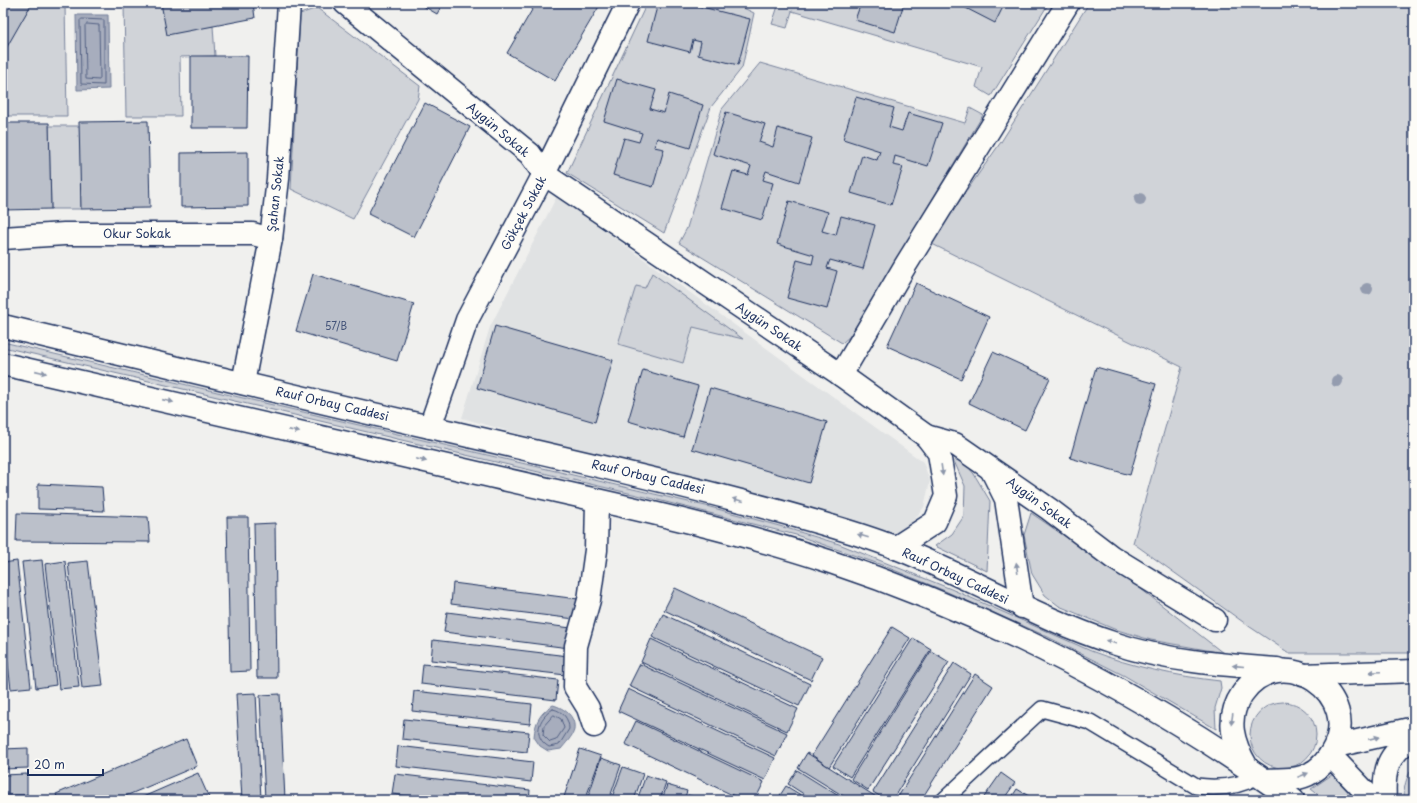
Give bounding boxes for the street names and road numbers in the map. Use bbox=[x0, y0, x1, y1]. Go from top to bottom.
street label: Aygün Sokak bbox=[463, 98, 534, 161]
street label: Şahan Sokak bbox=[262, 155, 288, 233]
street label: Gökçek Sokak bbox=[496, 172, 550, 253]
street label: Okur Sokak bbox=[103, 224, 171, 242]
street label: Aygün Sokak bbox=[732, 297, 807, 355]
street label: Rauf Orbay Caddesi bbox=[274, 381, 391, 425]
street label: Rauf Orbay Caddesi bbox=[590, 454, 707, 498]
street label: Aygün Sokak bbox=[1003, 472, 1076, 532]
street label: Rauf Orbay Caddesi bbox=[899, 542, 1012, 608]

